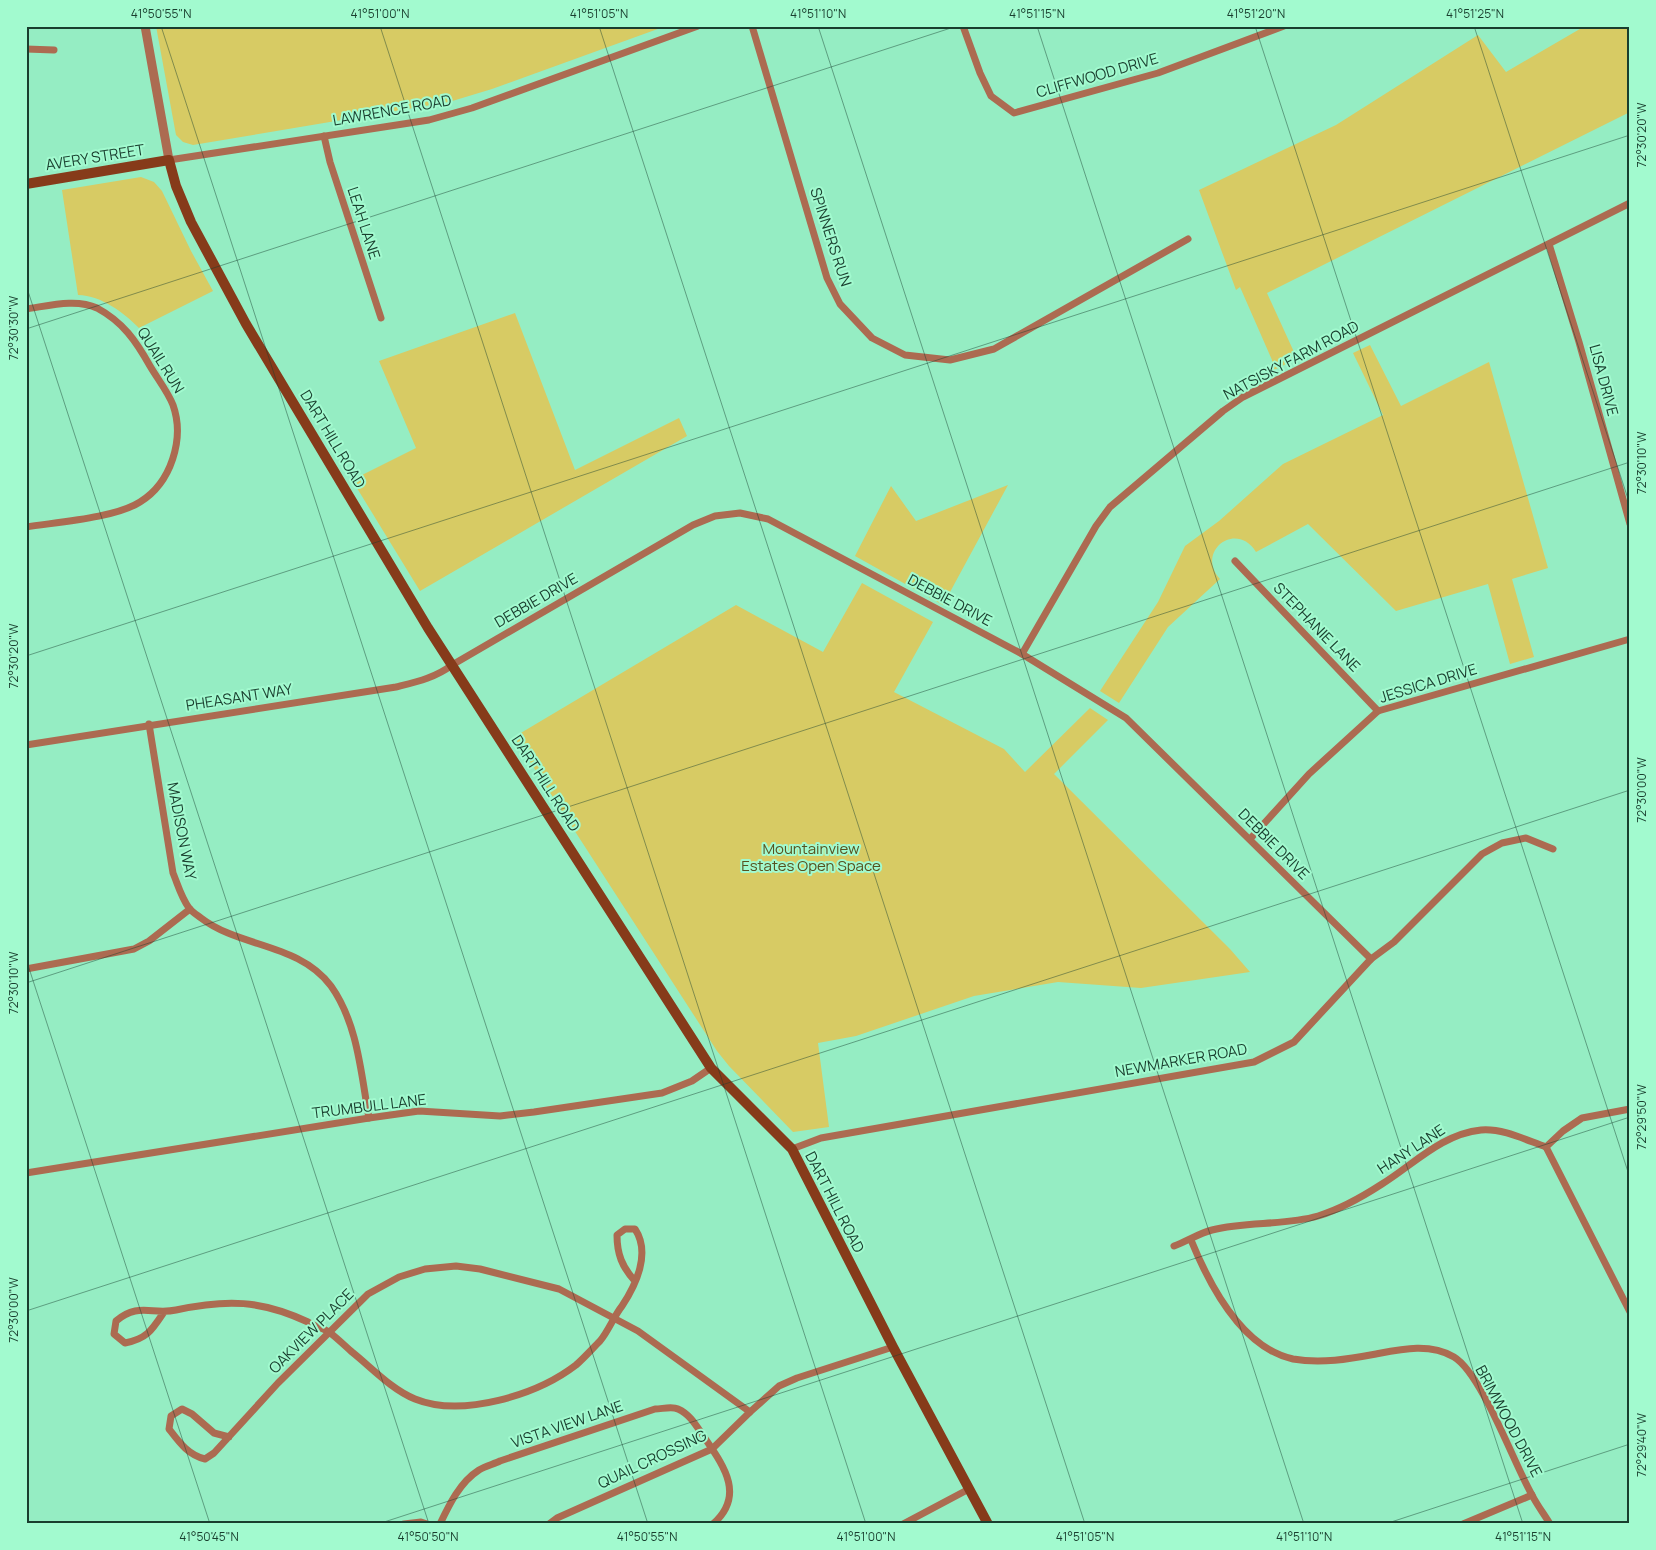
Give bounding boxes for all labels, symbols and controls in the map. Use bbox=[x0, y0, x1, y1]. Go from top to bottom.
text: 41°50'55"N bbox=[131, 5, 191, 22]
text: 41°51'00"N bbox=[351, 5, 409, 22]
text: 41°51'05"N bbox=[570, 5, 628, 22]
text: 41°51'10"N bbox=[790, 5, 846, 22]
text: 41°51'15"N bbox=[1009, 5, 1065, 22]
text: 41°51'20"N bbox=[1227, 5, 1285, 22]
text: 41°51'25"N bbox=[1446, 5, 1504, 22]
street label: CLIFFWOOD DRIVE bbox=[1033, 48, 1161, 102]
street label: LAWRENCE ROAD bbox=[331, 89, 453, 131]
text: 72°30'20"W bbox=[1633, 102, 1650, 167]
street label: AVERY STREET bbox=[44, 139, 146, 175]
street label: LEAH LANE bbox=[342, 184, 386, 262]
street label: SPINNERS RUN bbox=[805, 185, 857, 289]
text: 72°30'30"W bbox=[5, 295, 22, 360]
street label: NATSISKY FARM ROAD bbox=[1219, 315, 1363, 405]
street label: QUAIL RUN bbox=[132, 323, 190, 397]
street label: LISA DRIVE bbox=[1584, 342, 1624, 418]
street label: DART HILL ROAD bbox=[295, 386, 371, 492]
text: 72°30'10"W bbox=[1633, 431, 1650, 494]
street label: DEBBIE DRIVE bbox=[491, 568, 581, 632]
street label: DEBBIE DRIVE bbox=[904, 569, 996, 631]
street label: STEPHANIE LANE bbox=[1269, 578, 1365, 676]
text: 72°30'20"W bbox=[5, 623, 22, 688]
street label: JESSICA DRIVE bbox=[1377, 658, 1479, 708]
street label: PHEASANT WAY bbox=[184, 678, 294, 716]
street label: DART HILL ROAD bbox=[507, 731, 585, 835]
text: 72°30'00"W bbox=[1633, 757, 1650, 823]
street label: MADISON WAY bbox=[162, 780, 202, 882]
street label: DEBBIE DRIVE bbox=[1234, 804, 1314, 884]
park label: Mountainview Estates Open Space bbox=[741, 838, 881, 876]
text: 72°30'10"W bbox=[5, 951, 22, 1014]
street label: NEWMARKER ROAD bbox=[1113, 1038, 1249, 1082]
text: 72°29'50"W bbox=[1633, 1084, 1650, 1150]
street label: TRUMBULL LANE bbox=[311, 1089, 427, 1123]
street label: HANY LANE bbox=[1373, 1119, 1449, 1179]
street label: DART HILL ROAD bbox=[800, 1148, 870, 1256]
text: 72°30'00"W bbox=[5, 1277, 22, 1343]
street label: OAKVIEW PLACE bbox=[264, 1284, 358, 1378]
street label: BRIMWOOD DRIVE bbox=[1471, 1361, 1547, 1481]
street label: VISTA VIEW LANE bbox=[508, 1395, 626, 1453]
text: 72°29'40"W bbox=[1633, 1412, 1650, 1477]
street label: QUAIL CROSSING bbox=[594, 1424, 710, 1493]
text: 41°50'45"N bbox=[179, 1528, 239, 1545]
text: 41°50'50"N bbox=[397, 1528, 459, 1545]
text: 41°50'55"N bbox=[617, 1528, 677, 1545]
text: 41°51'00"N bbox=[837, 1528, 895, 1545]
text: 41°51'05"N bbox=[1056, 1528, 1114, 1545]
text: 41°51'10"N bbox=[1276, 1528, 1332, 1545]
text: 41°51'15"N bbox=[1495, 1528, 1551, 1545]

